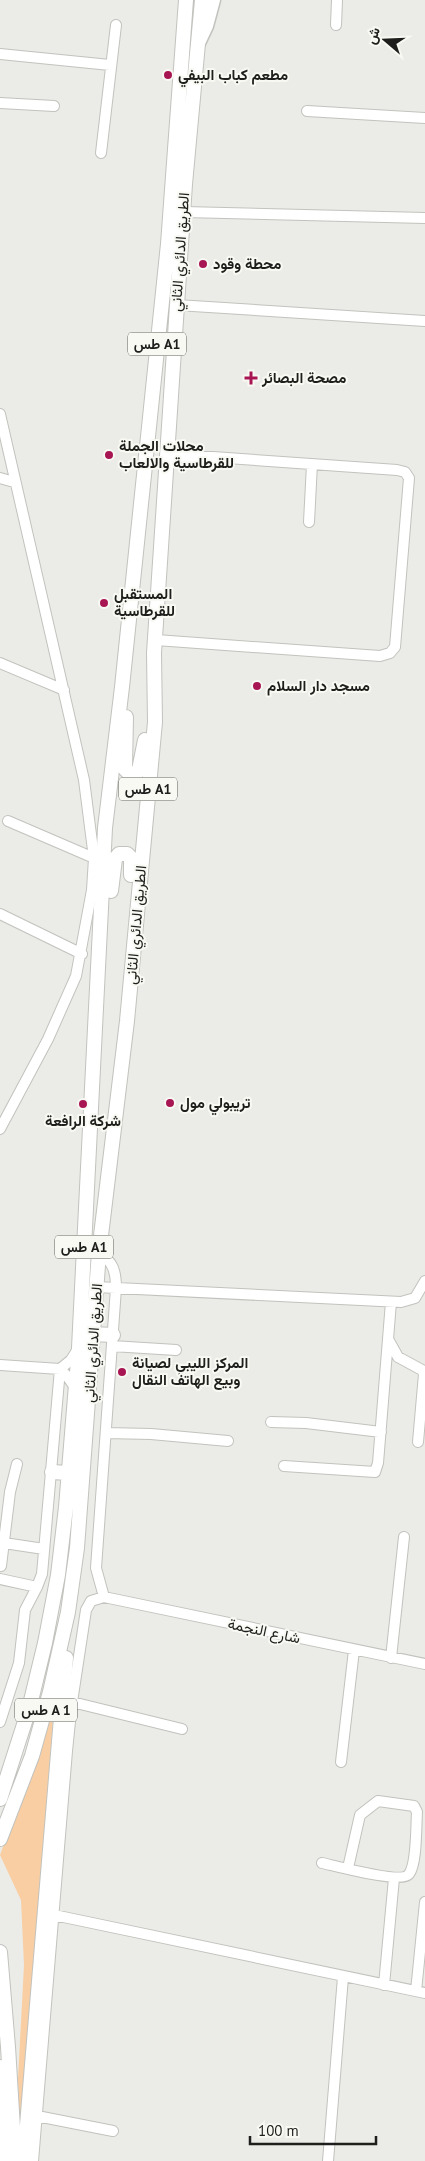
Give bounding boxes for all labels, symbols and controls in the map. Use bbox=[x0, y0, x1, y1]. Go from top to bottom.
north arrow bbox=[360, 15, 410, 65]
text: ش bbox=[361, 25, 384, 47]
place label: مطعم كباب البيفي bbox=[178, 65, 288, 88]
marker: مطعم كباب البيفي bbox=[162, 69, 174, 81]
street label: الطريق الدائري الثاني bbox=[166, 192, 197, 313]
place label: محطة وقود bbox=[213, 254, 282, 273]
marker: محطة وقود bbox=[197, 258, 209, 270]
road number: طس A1 bbox=[128, 332, 186, 356]
place label: مصحة البصائر bbox=[261, 368, 346, 387]
marker: مصحة البصائر bbox=[244, 371, 258, 385]
place label: محلات الجملة للقرطاسية والالعاب bbox=[119, 436, 234, 472]
marker: محلات الجملة للقرطاسية والالعاب bbox=[103, 449, 115, 461]
place label: المستقبل للقرطاسية bbox=[114, 584, 175, 620]
marker: المستقبل للقرطاسية bbox=[98, 597, 110, 609]
place label: مسجد دار السلام bbox=[267, 676, 370, 696]
marker: مسجد دار السلام bbox=[251, 680, 263, 692]
road number: طس A1 bbox=[119, 778, 177, 801]
street label: الطريق الدائري الثاني bbox=[121, 865, 154, 986]
place label: تريبولي مول bbox=[180, 1093, 251, 1116]
marker: تريبولي مول bbox=[164, 1097, 176, 1109]
marker: شركة الرافعة bbox=[77, 1098, 89, 1110]
place label: شركة الرافعة bbox=[45, 1111, 121, 1130]
road number: طس A1 bbox=[55, 1236, 113, 1258]
street label: الطريق الدائري الثاني bbox=[79, 1283, 110, 1404]
place label: المركز الليبي لصيانة وبيع الهاتف النقال bbox=[132, 1353, 248, 1390]
marker: المركز الليبي لصيانة وبيع الهاتف النقال bbox=[116, 1366, 128, 1378]
street label: شارع النجمة bbox=[226, 1614, 302, 1649]
road number: طس A 1 bbox=[15, 1698, 77, 1722]
scale bar bbox=[250, 2114, 376, 2146]
text: 100 m bbox=[258, 2121, 299, 2140]

